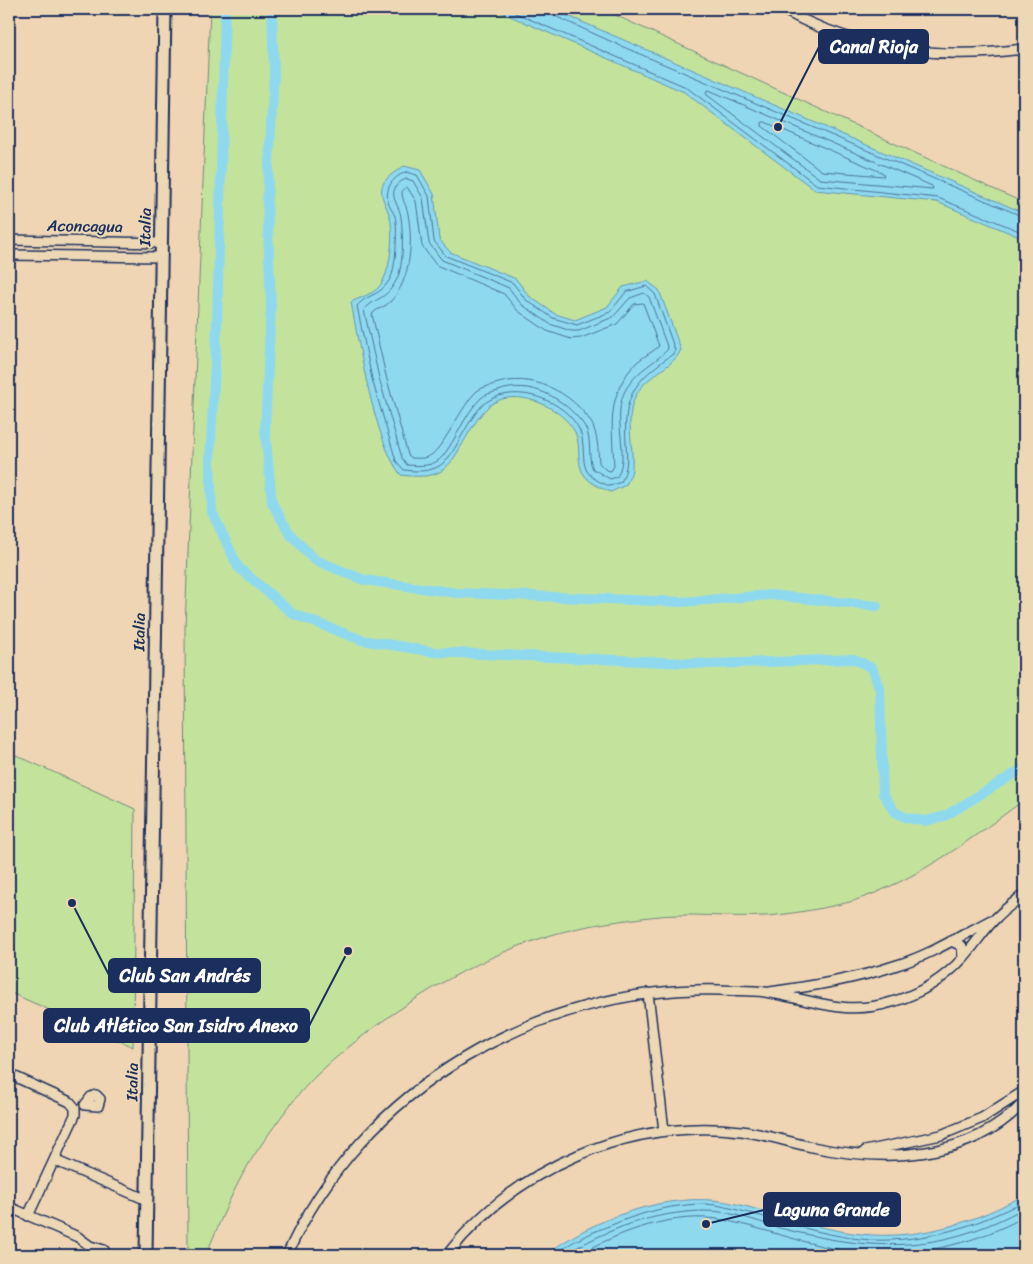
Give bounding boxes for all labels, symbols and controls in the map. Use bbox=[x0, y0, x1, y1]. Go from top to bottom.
callout: Canal Rioja bbox=[819, 30, 928, 63]
text: Canal Rioja bbox=[829, 31, 919, 63]
street label: Italia bbox=[130, 208, 160, 247]
street label: Aconcagua bbox=[46, 211, 123, 241]
street label: Italia bbox=[124, 613, 154, 652]
callout: Club San Andrés bbox=[109, 959, 260, 992]
text: Club San Andrés bbox=[118, 960, 251, 992]
callout: Club Atlético San Isidro Anexo bbox=[44, 1009, 309, 1042]
text: Club Atlético San Isidro Anexo bbox=[53, 1010, 299, 1042]
street label: Italia bbox=[117, 1063, 147, 1102]
callout: Laguna Grande bbox=[764, 1193, 900, 1226]
text: Laguna Grande bbox=[774, 1194, 891, 1226]

